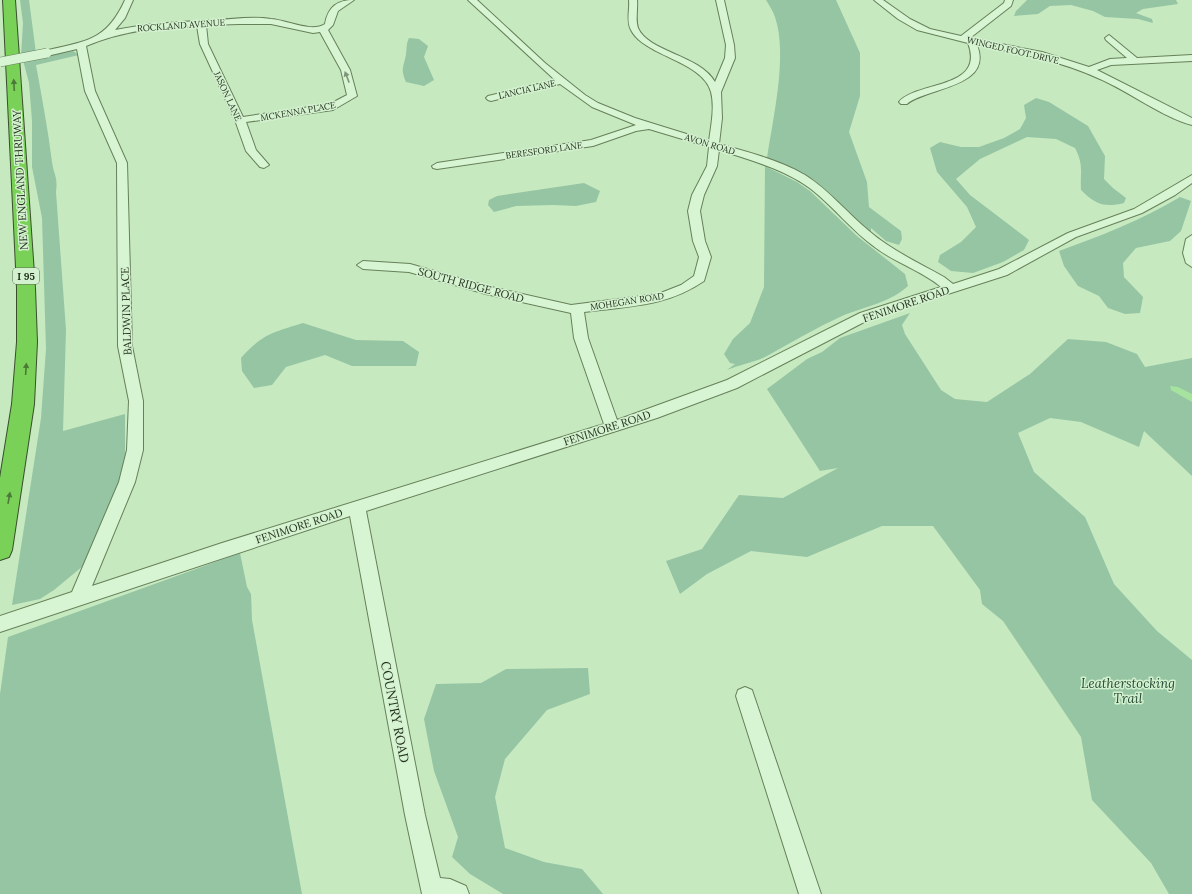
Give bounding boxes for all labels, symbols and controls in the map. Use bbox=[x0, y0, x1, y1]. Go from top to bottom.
street label: ROCKLAND AVENUE bbox=[137, 16, 226, 34]
street label: WINGED FOOT DRIVE bbox=[966, 34, 1061, 66]
street label: JASON LANE bbox=[211, 68, 244, 123]
one-way arrow bbox=[343, 70, 349, 82]
street label: LANCIA LANE bbox=[497, 77, 557, 101]
one-way arrow bbox=[11, 78, 17, 91]
street label: MCKENNA PLACE bbox=[260, 99, 337, 123]
street label: NEW ENGLAND THRUWAY bbox=[9, 109, 31, 250]
street label: AVON ROAD bbox=[682, 131, 737, 157]
street label: BERESFORD LANE bbox=[505, 139, 584, 161]
street label: SOUTH RIDGE ROAD bbox=[416, 264, 526, 306]
street label: BALDWIN PLACE bbox=[117, 267, 135, 355]
road number: I 95 bbox=[13, 268, 39, 284]
street label: FENIMORE ROAD bbox=[861, 283, 951, 325]
street label: MOHEGAN ROAD bbox=[589, 290, 665, 312]
one-way arrow bbox=[23, 362, 29, 375]
street label: FENIMORE ROAD bbox=[562, 407, 652, 449]
one-way arrow bbox=[6, 491, 12, 504]
street label: FENIMORE ROAD bbox=[254, 505, 344, 547]
street label: COUNTRY ROAD bbox=[377, 660, 413, 765]
park label: Leatherstocking Trail bbox=[1081, 675, 1175, 707]

